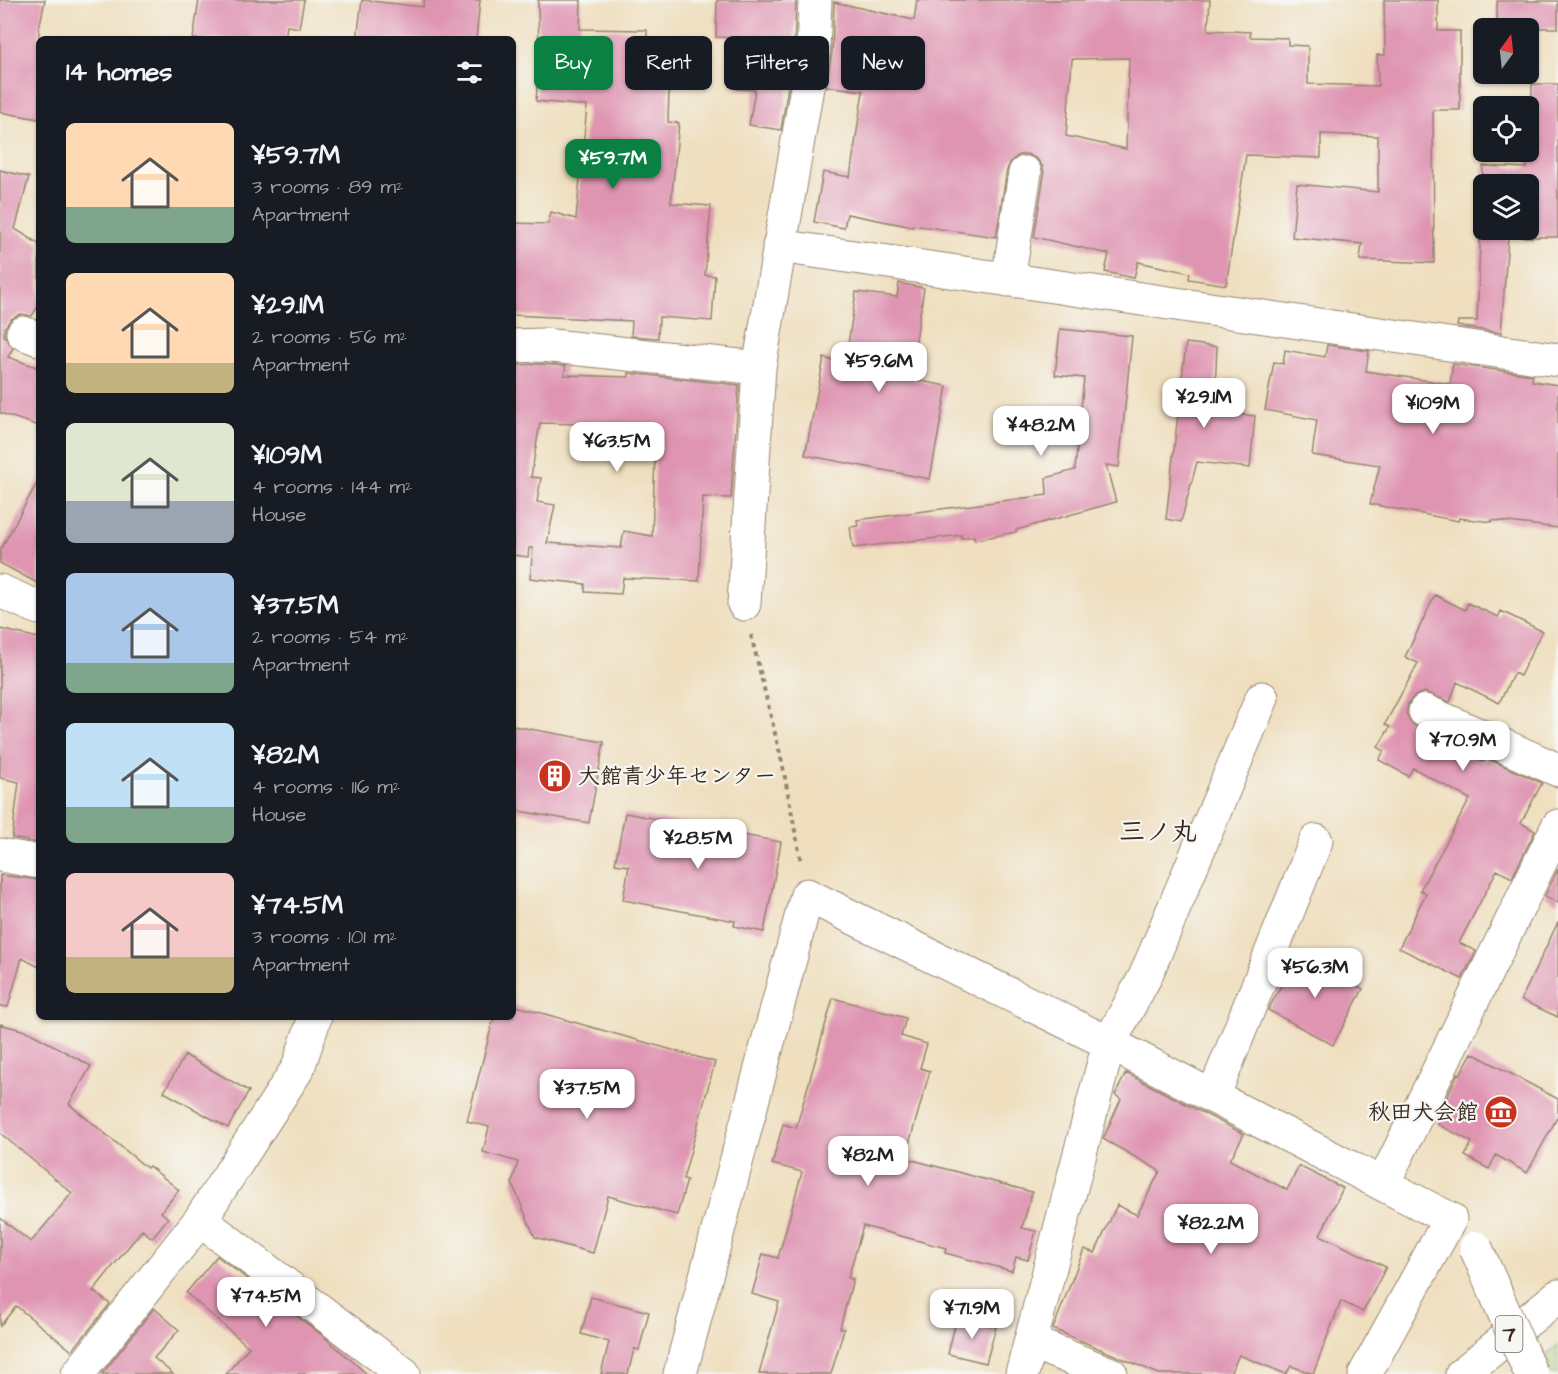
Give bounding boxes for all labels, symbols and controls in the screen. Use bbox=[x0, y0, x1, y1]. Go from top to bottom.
north arrow bbox=[1473, 18, 1539, 84]
map controls bbox=[1473, 18, 1539, 240]
chip: Buy bbox=[534, 36, 613, 90]
chip: Rent bbox=[625, 36, 712, 90]
chip: Filters bbox=[724, 36, 829, 90]
chip: New bbox=[841, 36, 925, 90]
text: 14 homes bbox=[66, 54, 172, 90]
icon: filters bbox=[453, 56, 486, 89]
button: locate bbox=[1473, 96, 1539, 162]
text: ¥59.7M bbox=[252, 137, 340, 173]
pin: ¥59.7M bbox=[564, 139, 662, 190]
text: ¥59.7M bbox=[579, 144, 647, 172]
icon: home bbox=[114, 147, 186, 219]
text: 3 rooms · 89 m² bbox=[252, 173, 404, 201]
button: layers bbox=[1473, 174, 1539, 240]
text: Apartment bbox=[252, 201, 350, 229]
text: ¥29.1M bbox=[252, 287, 324, 323]
icon: home bbox=[114, 297, 186, 369]
text: 2 rooms · 56 m² bbox=[252, 323, 407, 351]
pin: ¥59.6M bbox=[830, 342, 928, 393]
text: ¥59.6M bbox=[845, 347, 913, 375]
text: Apartment bbox=[252, 351, 350, 379]
pin: ¥29.1M bbox=[1155, 378, 1253, 429]
text: ¥29.1M bbox=[1176, 383, 1232, 411]
pin: ¥109M bbox=[1391, 384, 1475, 435]
text: ¥109M bbox=[1406, 389, 1460, 417]
pin: ¥48.2M bbox=[992, 406, 1090, 457]
text: ¥48.2M bbox=[1007, 411, 1075, 439]
pin: ¥63.5M bbox=[568, 422, 666, 473]
text: ¥63.5M bbox=[584, 427, 650, 455]
text: ¥109M bbox=[252, 437, 322, 473]
icon: home bbox=[114, 447, 186, 519]
text: 4 rooms · 144 m² bbox=[252, 473, 412, 501]
text: House bbox=[252, 501, 306, 529]
text: ¥37.5M bbox=[252, 587, 339, 623]
icon: home bbox=[114, 597, 186, 669]
text: 2 rooms · 54 m² bbox=[252, 623, 408, 651]
text: Apartment bbox=[252, 651, 350, 679]
pin: ¥70.9M bbox=[1414, 721, 1512, 772]
text: ¥70.9M bbox=[1430, 726, 1496, 754]
text: ¥82M bbox=[252, 737, 319, 773]
icon: home bbox=[114, 747, 186, 819]
building icon: 大館青少年センター bbox=[537, 758, 573, 794]
place label: 大館青少年センター bbox=[578, 761, 776, 792]
text: 4 rooms · 116 m² bbox=[252, 773, 400, 801]
text: House bbox=[252, 801, 306, 829]
district label: 三ノ丸 bbox=[1119, 814, 1197, 850]
pin: ¥28.5M bbox=[649, 819, 747, 870]
text: ¥28.5M bbox=[664, 824, 732, 852]
text: ¥74.5M bbox=[252, 887, 343, 923]
icon: home bbox=[114, 897, 186, 969]
text: 3 rooms · 101 m² bbox=[252, 923, 397, 951]
pin: ¥56.3M bbox=[1266, 948, 1364, 999]
text: Apartment bbox=[252, 951, 350, 979]
text: ¥56.3M bbox=[1282, 953, 1348, 981]
pin: ¥37.5M bbox=[538, 1069, 636, 1120]
text: ¥37.5M bbox=[554, 1074, 620, 1102]
museum icon: 秋田犬会館 bbox=[1483, 1094, 1519, 1130]
place label: 秋田犬会館 bbox=[1368, 1097, 1478, 1128]
pin: ¥82M bbox=[832, 1136, 904, 1187]
text: ¥82M bbox=[842, 1141, 894, 1169]
pin: ¥82.2M bbox=[1162, 1204, 1260, 1255]
text: ¥82.2M bbox=[1178, 1209, 1244, 1237]
pin: ¥74.5M bbox=[217, 1277, 315, 1328]
text: ¥74.5M bbox=[231, 1282, 301, 1310]
pin: ¥71.9M bbox=[923, 1289, 1021, 1340]
text: ¥71.9M bbox=[944, 1294, 1000, 1322]
road number: 7 bbox=[1496, 1316, 1522, 1352]

